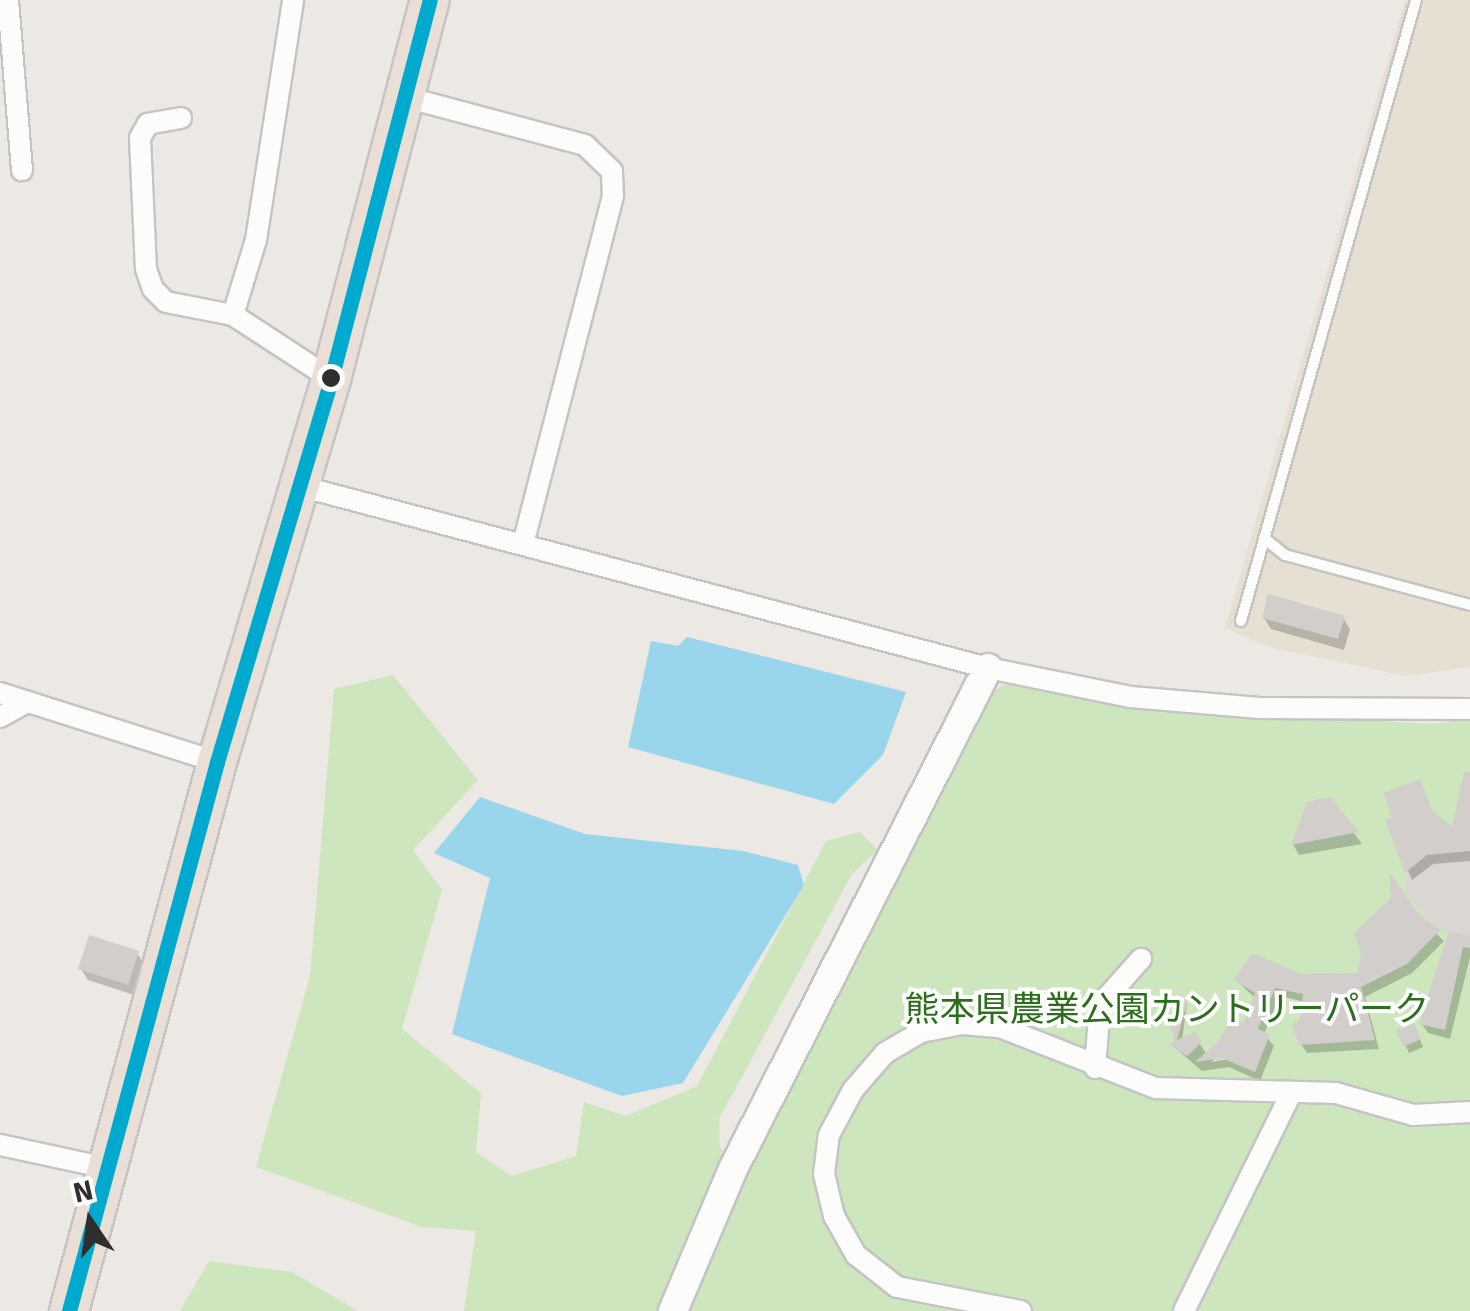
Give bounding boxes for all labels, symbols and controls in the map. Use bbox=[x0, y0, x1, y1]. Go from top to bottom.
unlabelled marker bbox=[321, 368, 341, 388]
park label: 熊本県農業公園カントリーパーク bbox=[905, 989, 1429, 1031]
north arrow bbox=[40, 1171, 140, 1271]
text: N bbox=[70, 1173, 97, 1211]

